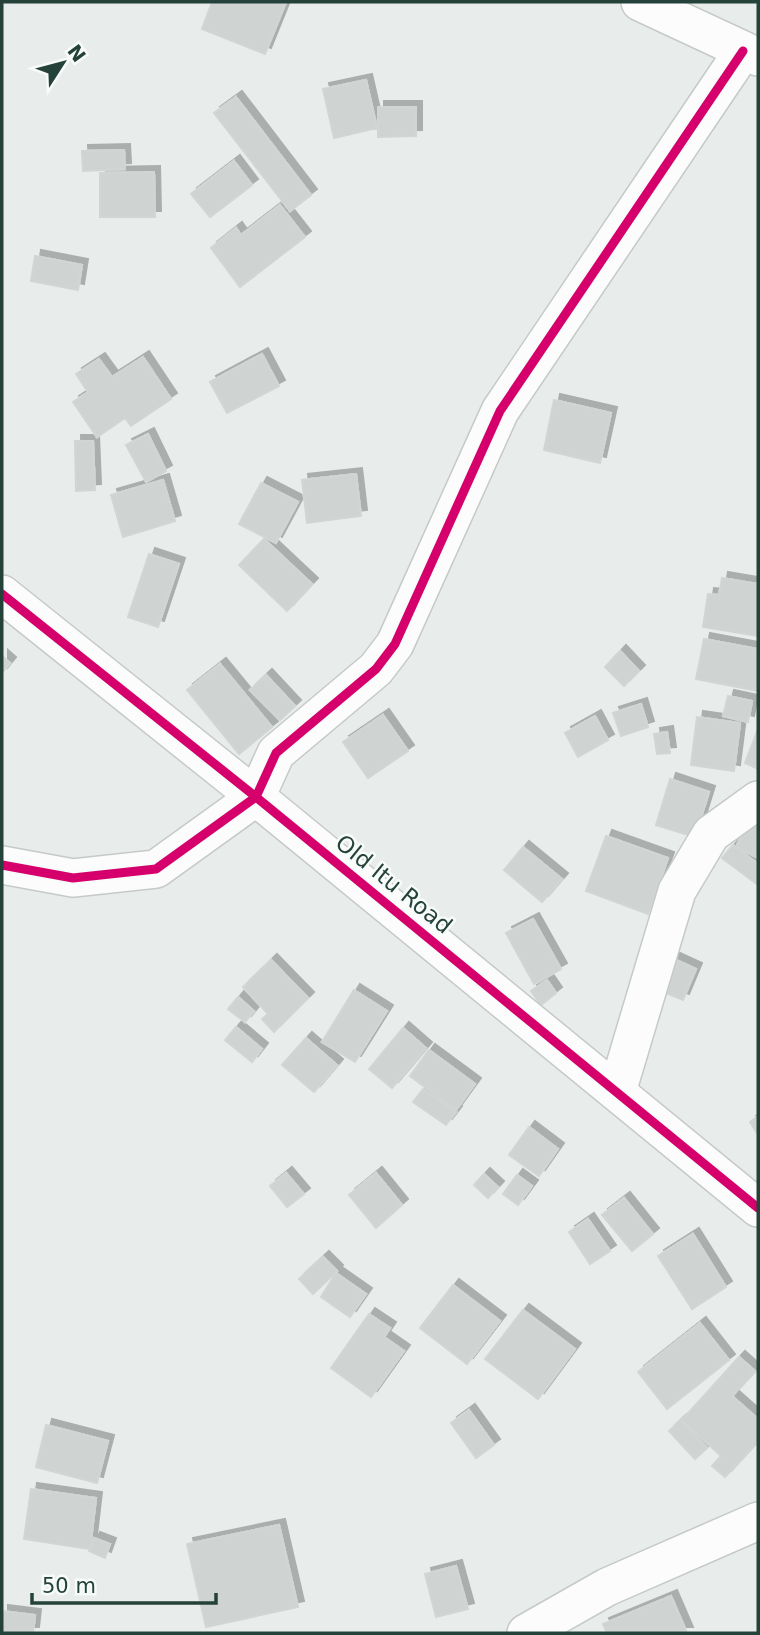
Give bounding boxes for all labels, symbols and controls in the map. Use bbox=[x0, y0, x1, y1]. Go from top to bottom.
north arrow bbox=[28, 28, 98, 98]
text: N bbox=[63, 40, 90, 66]
street label: Old Itu Road bbox=[331, 829, 457, 939]
scale bar bbox=[32, 1562, 215, 1606]
text: 50 m bbox=[42, 1574, 96, 1598]

